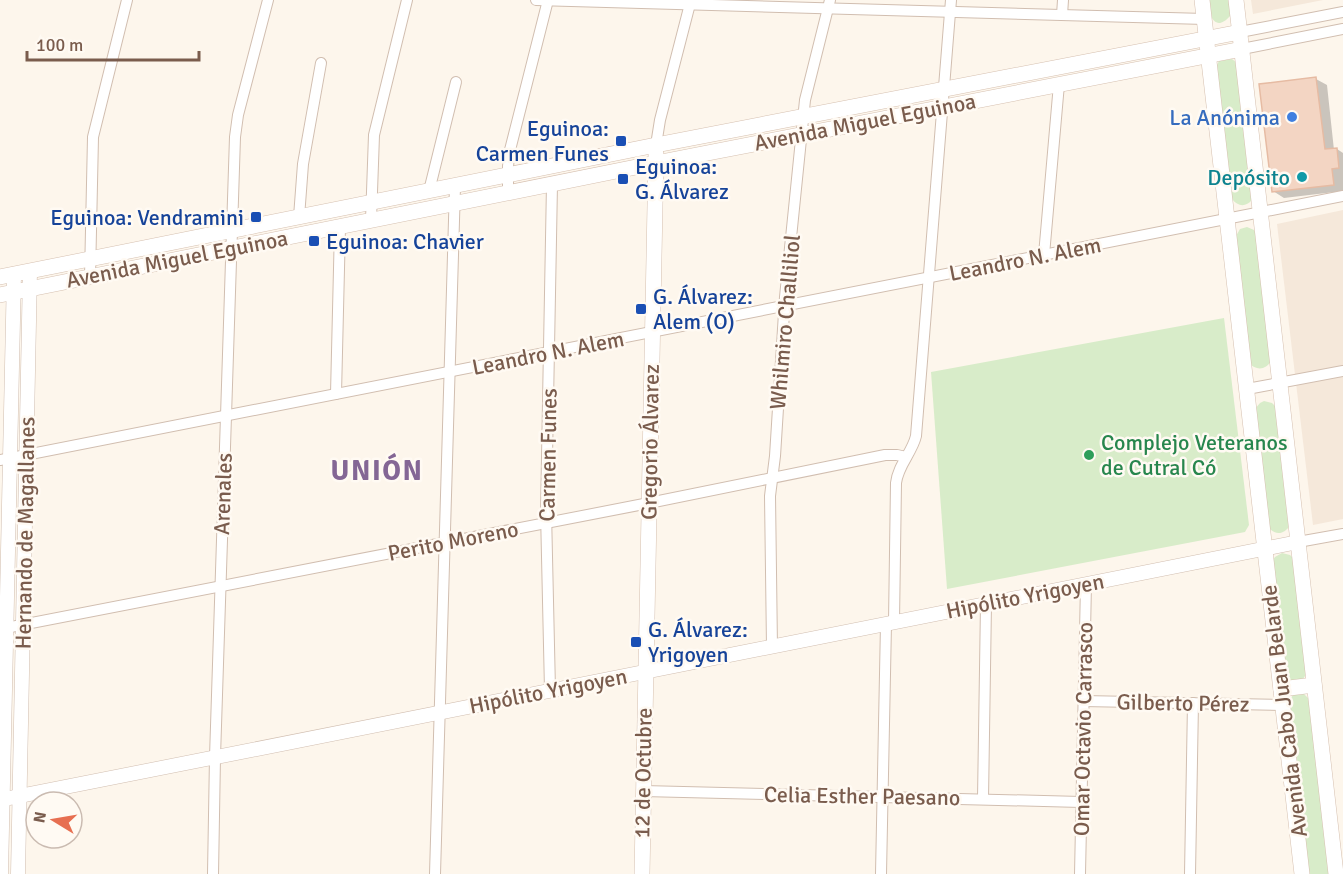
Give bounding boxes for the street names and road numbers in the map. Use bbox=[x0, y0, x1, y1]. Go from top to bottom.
street label: Avenida Miguel Eguinoa bbox=[752, 87, 978, 157]
street label: Avenida Miguel Eguinoa bbox=[64, 224, 290, 294]
street label: Leandro N. Alem bbox=[947, 231, 1103, 287]
street label: Whilmiro Challiliol bbox=[764, 233, 806, 411]
street label: Leandro N. Alem bbox=[470, 325, 626, 381]
street label: Gregorio Álvarez bbox=[635, 364, 665, 520]
street label: Carmen Funes bbox=[533, 388, 563, 522]
street label: Hernando de Magallanes bbox=[9, 416, 41, 650]
street label: Arenales bbox=[208, 452, 238, 536]
street label: Perito Moreno bbox=[385, 515, 521, 567]
street label: Hipólito Yrigoyen bbox=[944, 567, 1106, 625]
street label: Avenida Cabo Juan Belarde bbox=[1255, 583, 1313, 839]
street label: Omar Octavio Carrasco bbox=[1068, 622, 1098, 836]
street label: Hipólito Yrigoyen bbox=[467, 662, 629, 720]
street label: Gilberto Pérez bbox=[1116, 688, 1250, 718]
street label: 12 de Octubre bbox=[628, 707, 658, 839]
street label: Celia Esther Paesano bbox=[764, 781, 960, 811]

